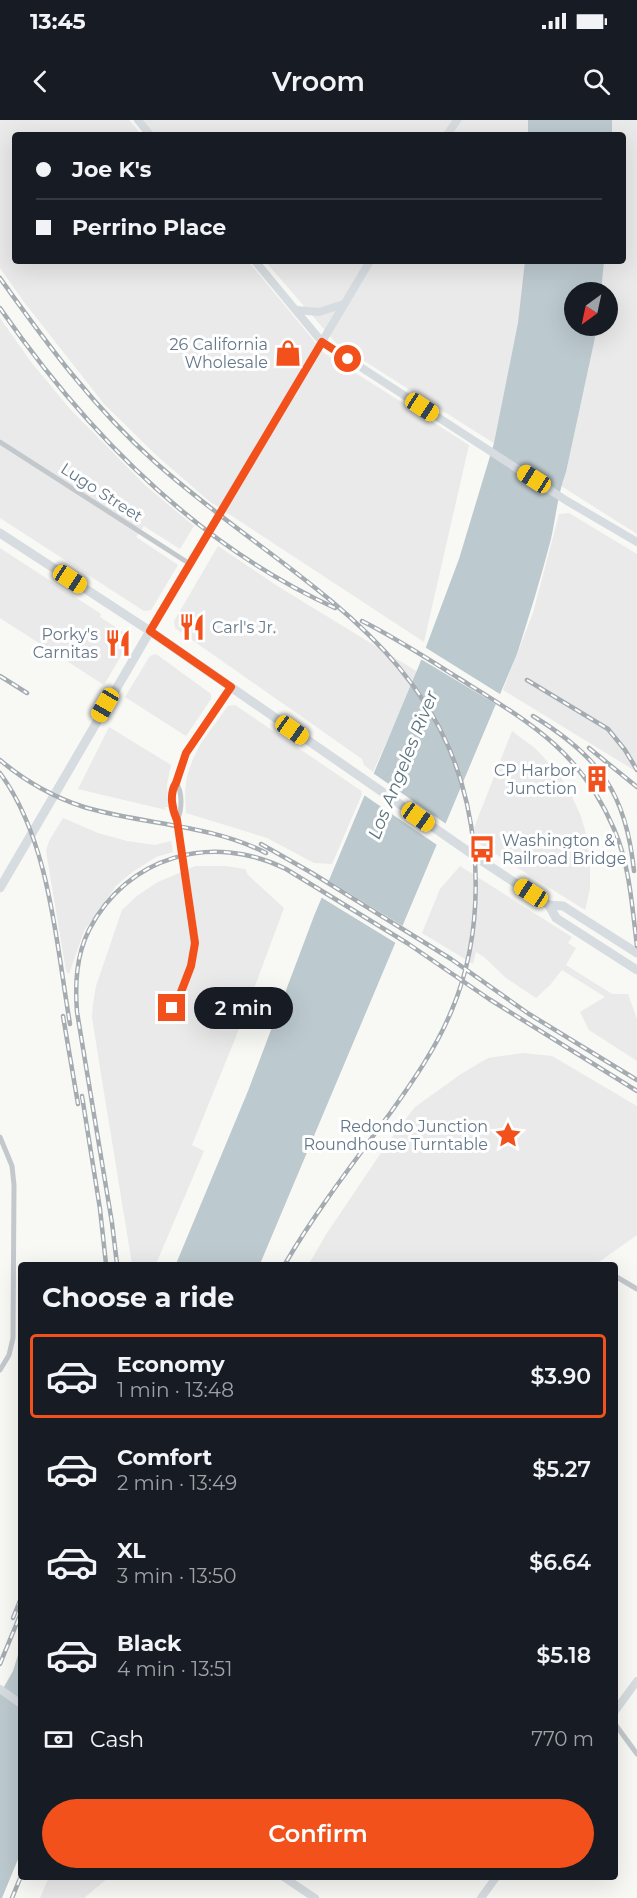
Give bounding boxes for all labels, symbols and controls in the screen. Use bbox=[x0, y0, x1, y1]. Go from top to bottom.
text: 13:45 bbox=[30, 8, 86, 35]
icon: back bbox=[24, 65, 57, 98]
text: Vroom bbox=[272, 65, 365, 98]
icon: search bbox=[580, 65, 613, 98]
text: Joe K's bbox=[72, 156, 151, 183]
text: Perrino Place bbox=[72, 214, 226, 241]
north arrow bbox=[564, 282, 618, 336]
map controls bbox=[564, 282, 618, 336]
place label: 26 California Wholesale bbox=[170, 335, 268, 372]
shop icon: 26 California Wholesale bbox=[273, 338, 303, 368]
route start bbox=[334, 345, 361, 372]
car bbox=[402, 390, 442, 424]
street label: Lugo Street bbox=[57, 459, 147, 526]
car bbox=[514, 462, 554, 496]
car bbox=[50, 562, 90, 596]
restaurant icon: Carl's Jr. bbox=[177, 612, 207, 642]
place label: Carl's Jr. bbox=[212, 618, 276, 637]
place label: Porky's Carnitas bbox=[33, 625, 98, 662]
restaurant icon: Porky's Carnitas bbox=[103, 628, 133, 658]
car bbox=[88, 685, 122, 725]
water label: Los Angeles River bbox=[363, 687, 443, 842]
car bbox=[272, 712, 312, 748]
place label: CP Harbor Junction bbox=[494, 761, 577, 798]
building icon: CP Harbor Junction bbox=[582, 764, 612, 794]
car bbox=[398, 799, 438, 835]
place label: Washington & Railroad Bridge bbox=[502, 831, 626, 868]
bus stop icon: Washington & Railroad Bridge bbox=[467, 834, 497, 864]
car bbox=[511, 876, 551, 910]
callout: 2 min bbox=[193, 987, 292, 1029]
route end bbox=[158, 994, 185, 1021]
text: 2 min bbox=[215, 996, 272, 1020]
place label: Redondo Junction Roundhouse Turntable bbox=[303, 1117, 488, 1154]
place icon: Redondo Junction Roundhouse Turntable bbox=[493, 1120, 523, 1150]
text: Choose a ride bbox=[42, 1281, 234, 1314]
icon: car bbox=[45, 1349, 99, 1403]
text: Economy bbox=[117, 1351, 225, 1378]
text: $3.90 bbox=[531, 1363, 591, 1390]
text: 1 min · 13:48 bbox=[117, 1378, 234, 1402]
icon: car bbox=[45, 1442, 99, 1496]
text: Comfort bbox=[117, 1444, 212, 1471]
text: $5.27 bbox=[533, 1456, 591, 1483]
text: 2 min · 13:49 bbox=[117, 1471, 237, 1495]
icon: car bbox=[45, 1535, 99, 1589]
text: XL bbox=[117, 1537, 146, 1564]
text: $6.64 bbox=[529, 1549, 591, 1576]
text: 3 min · 13:50 bbox=[117, 1564, 236, 1588]
icon: car bbox=[45, 1628, 99, 1682]
text: Black bbox=[117, 1630, 181, 1657]
text: $5.18 bbox=[537, 1642, 591, 1669]
text: 4 min · 13:51 bbox=[117, 1657, 232, 1681]
icon: cash bbox=[42, 1723, 75, 1756]
text: Cash bbox=[90, 1726, 144, 1753]
text: 770 m bbox=[531, 1727, 594, 1751]
button: Confirm bbox=[42, 1799, 594, 1868]

